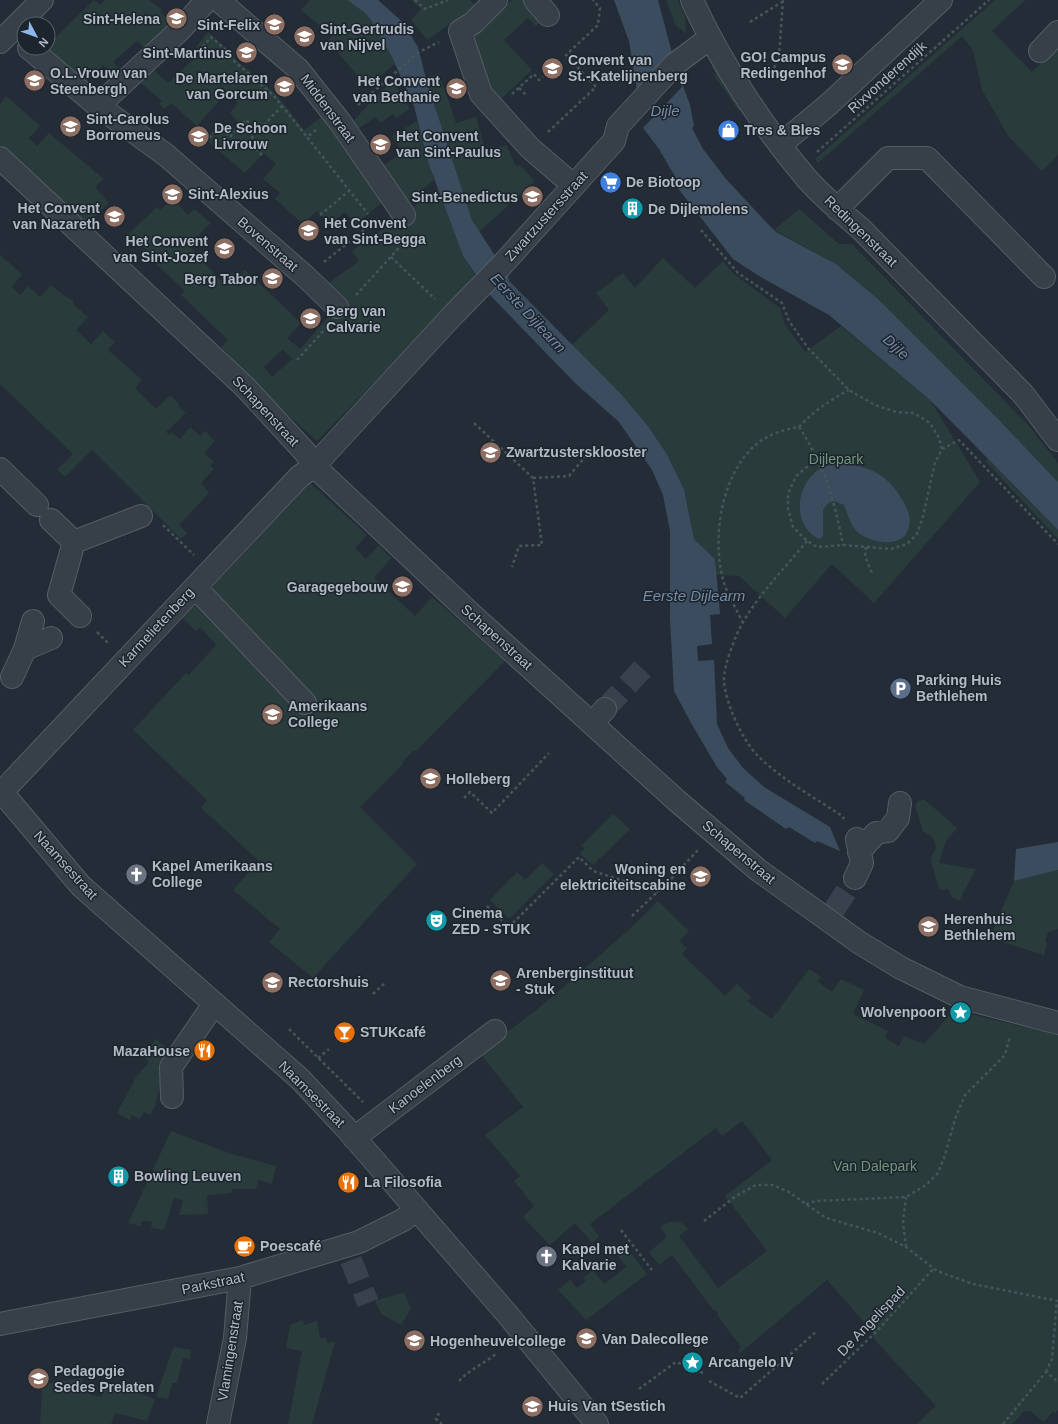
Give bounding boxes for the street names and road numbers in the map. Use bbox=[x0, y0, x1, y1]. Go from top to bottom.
street label: Rixvonderendijk bbox=[845, 37, 930, 116]
street label: Middenstraat bbox=[297, 71, 359, 145]
street label: Zwartzustersstraat bbox=[502, 168, 591, 264]
street label: Redingenstraat bbox=[821, 192, 901, 270]
street label: Bovenstraat bbox=[235, 213, 302, 275]
street label: Schapenstraat bbox=[229, 373, 303, 450]
street label: Karmelietenberg bbox=[115, 584, 197, 670]
street label: Schapenstraat bbox=[458, 601, 536, 673]
street label: Schapenstraat bbox=[699, 817, 779, 887]
street label: Naamsestraat bbox=[31, 827, 101, 903]
street label: Kanoelenberg bbox=[385, 1051, 465, 1117]
street label: Naamsestraat bbox=[276, 1058, 349, 1131]
street label: Parkstraat bbox=[180, 1269, 246, 1297]
street label: De Angelispad bbox=[834, 1283, 908, 1359]
street label: Vlamingenstraat bbox=[214, 1300, 246, 1402]

